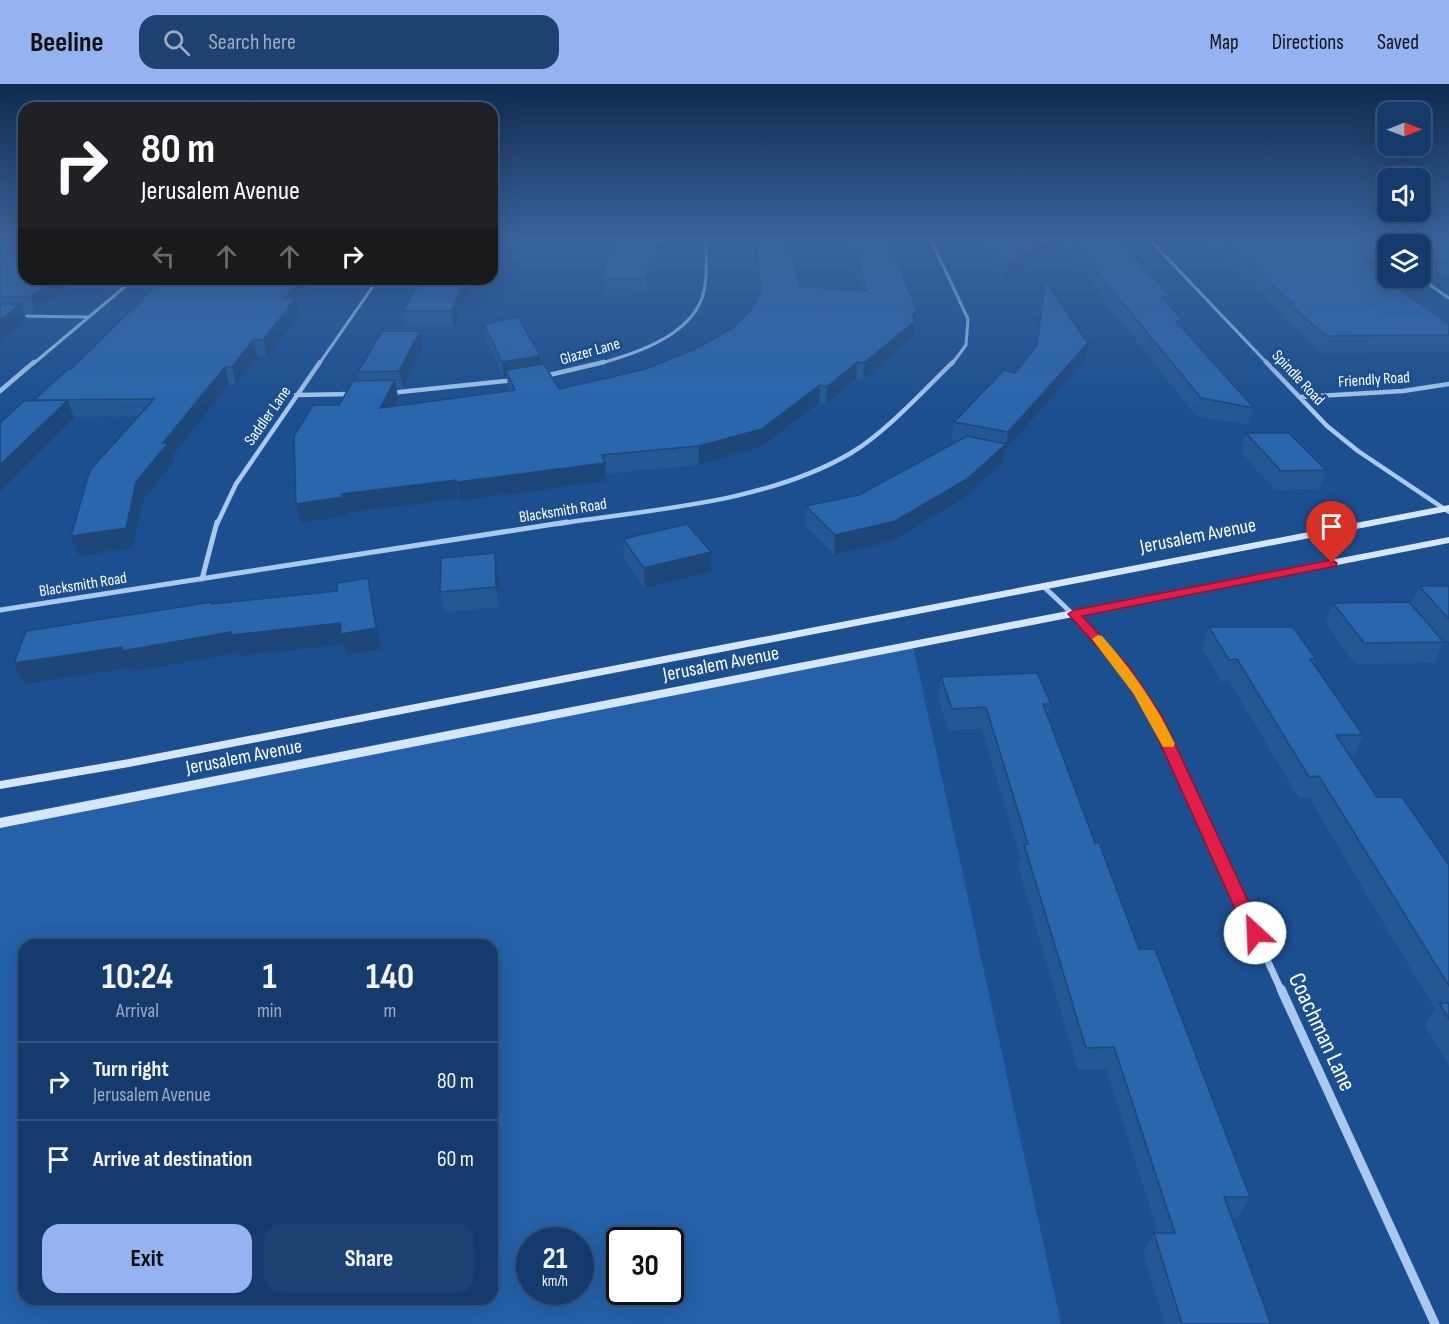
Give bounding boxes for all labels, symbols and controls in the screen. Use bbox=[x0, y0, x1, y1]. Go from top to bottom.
search box bbox=[139, 15, 559, 69]
text: Beeline bbox=[30, 26, 103, 59]
icon: search bbox=[160, 26, 193, 59]
text: Search here bbox=[208, 29, 296, 56]
text: Map bbox=[1209, 30, 1239, 55]
text: Directions bbox=[1272, 30, 1344, 55]
text: Saved bbox=[1377, 30, 1419, 55]
north arrow bbox=[1377, 102, 1431, 156]
map controls bbox=[1377, 102, 1431, 288]
text: 80 m bbox=[141, 124, 215, 175]
icon: right bbox=[42, 126, 120, 204]
button: sound bbox=[1377, 168, 1431, 222]
text: Jerusalem Avenue bbox=[141, 175, 300, 207]
button: layers bbox=[1377, 234, 1431, 288]
icon: left bbox=[147, 240, 180, 273]
icon: ahead bbox=[210, 240, 243, 273]
icon: ahead bbox=[273, 240, 306, 273]
icon: right bbox=[336, 240, 369, 273]
street label: Glazer Lane bbox=[558, 334, 622, 370]
street label: Spindle Road bbox=[1268, 346, 1328, 410]
street label: Friendly Road bbox=[1337, 368, 1411, 392]
street label: Saddler Lane bbox=[241, 383, 295, 449]
street label: Blacksmith Road bbox=[518, 495, 608, 527]
pin bbox=[1306, 501, 1357, 563]
icon: arrive bbox=[1315, 510, 1348, 543]
street label: Jerusalem Avenue bbox=[1137, 513, 1258, 559]
street label: Blacksmith Road bbox=[38, 569, 128, 601]
street label: Jerusalem Avenue bbox=[660, 641, 781, 687]
street label: Jerusalem Avenue bbox=[183, 734, 304, 780]
position arrow bbox=[1223, 901, 1287, 965]
text: 10:24 bbox=[102, 956, 173, 999]
text: 1 bbox=[262, 956, 277, 999]
text: 140 bbox=[366, 956, 414, 999]
street label: Coachman Lane bbox=[1282, 968, 1362, 1096]
text: Arrival bbox=[116, 999, 159, 1023]
text: min bbox=[257, 999, 282, 1023]
text: m bbox=[384, 999, 396, 1023]
text: Turn right bbox=[93, 1056, 169, 1083]
icon: right bbox=[42, 1065, 75, 1098]
text: 80 m bbox=[437, 1068, 474, 1095]
text: Jerusalem Avenue bbox=[93, 1083, 211, 1107]
icon: arrive bbox=[42, 1143, 75, 1176]
text: Arrive at destination bbox=[93, 1146, 252, 1173]
text: 60 m bbox=[437, 1146, 474, 1173]
button: Exit bbox=[42, 1224, 252, 1293]
button: Share bbox=[264, 1224, 474, 1293]
speed limit sign: 30 bbox=[606, 1227, 684, 1305]
text: 21 bbox=[543, 1241, 567, 1277]
text: km/h bbox=[542, 1272, 568, 1291]

